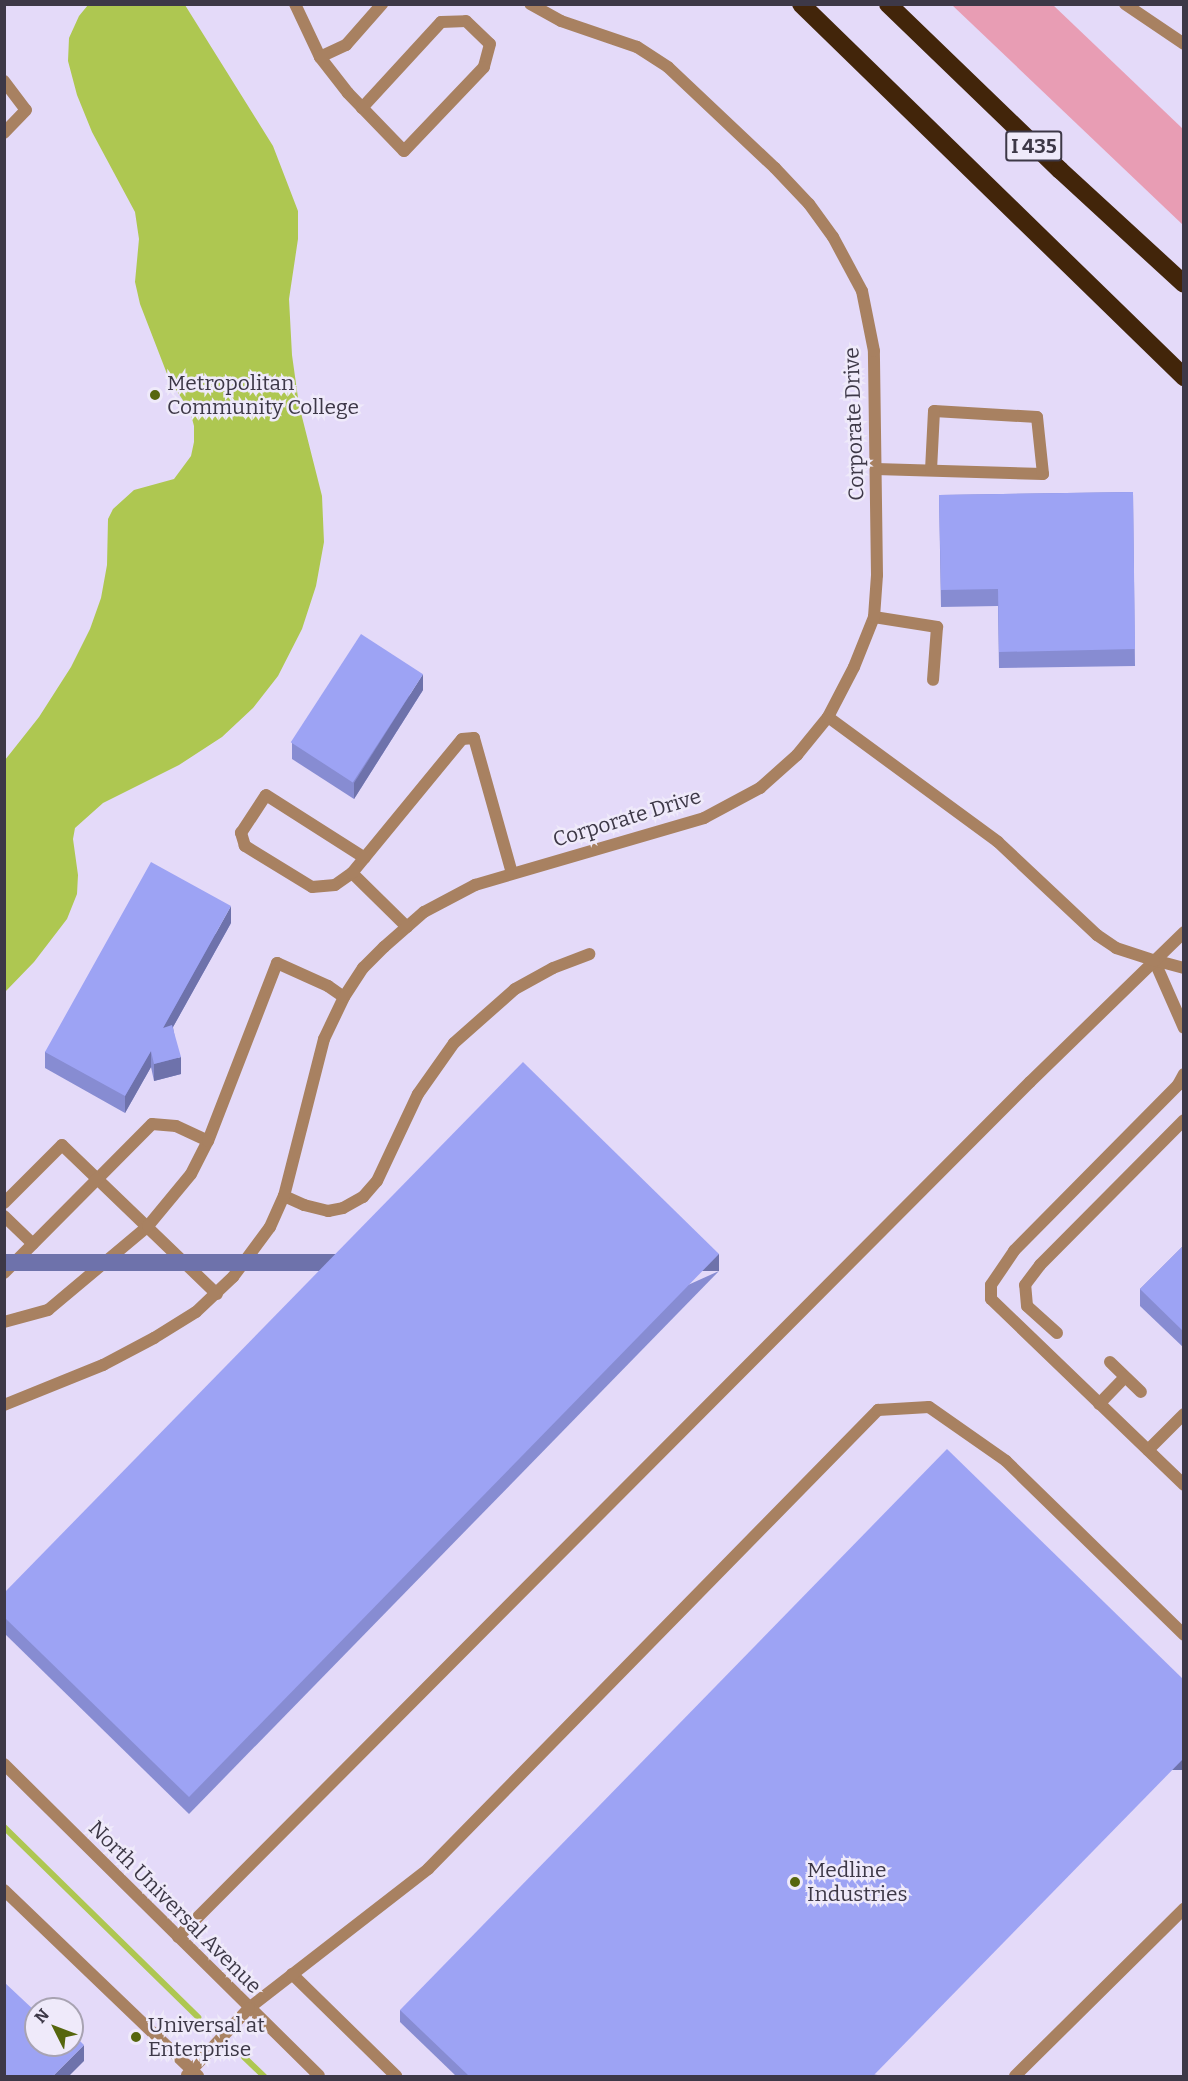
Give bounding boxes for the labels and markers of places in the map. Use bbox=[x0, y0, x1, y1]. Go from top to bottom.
place label: Metropolitan Community College bbox=[167, 370, 359, 420]
marker: Metropolitan Community College bbox=[148, 388, 162, 402]
place label: Medline Industries bbox=[807, 1857, 908, 1907]
marker: Medline Industries bbox=[788, 1875, 802, 1889]
place label: Universal at Enterprise bbox=[148, 2012, 265, 2062]
marker: Universal at Enterprise bbox=[129, 2030, 143, 2044]

